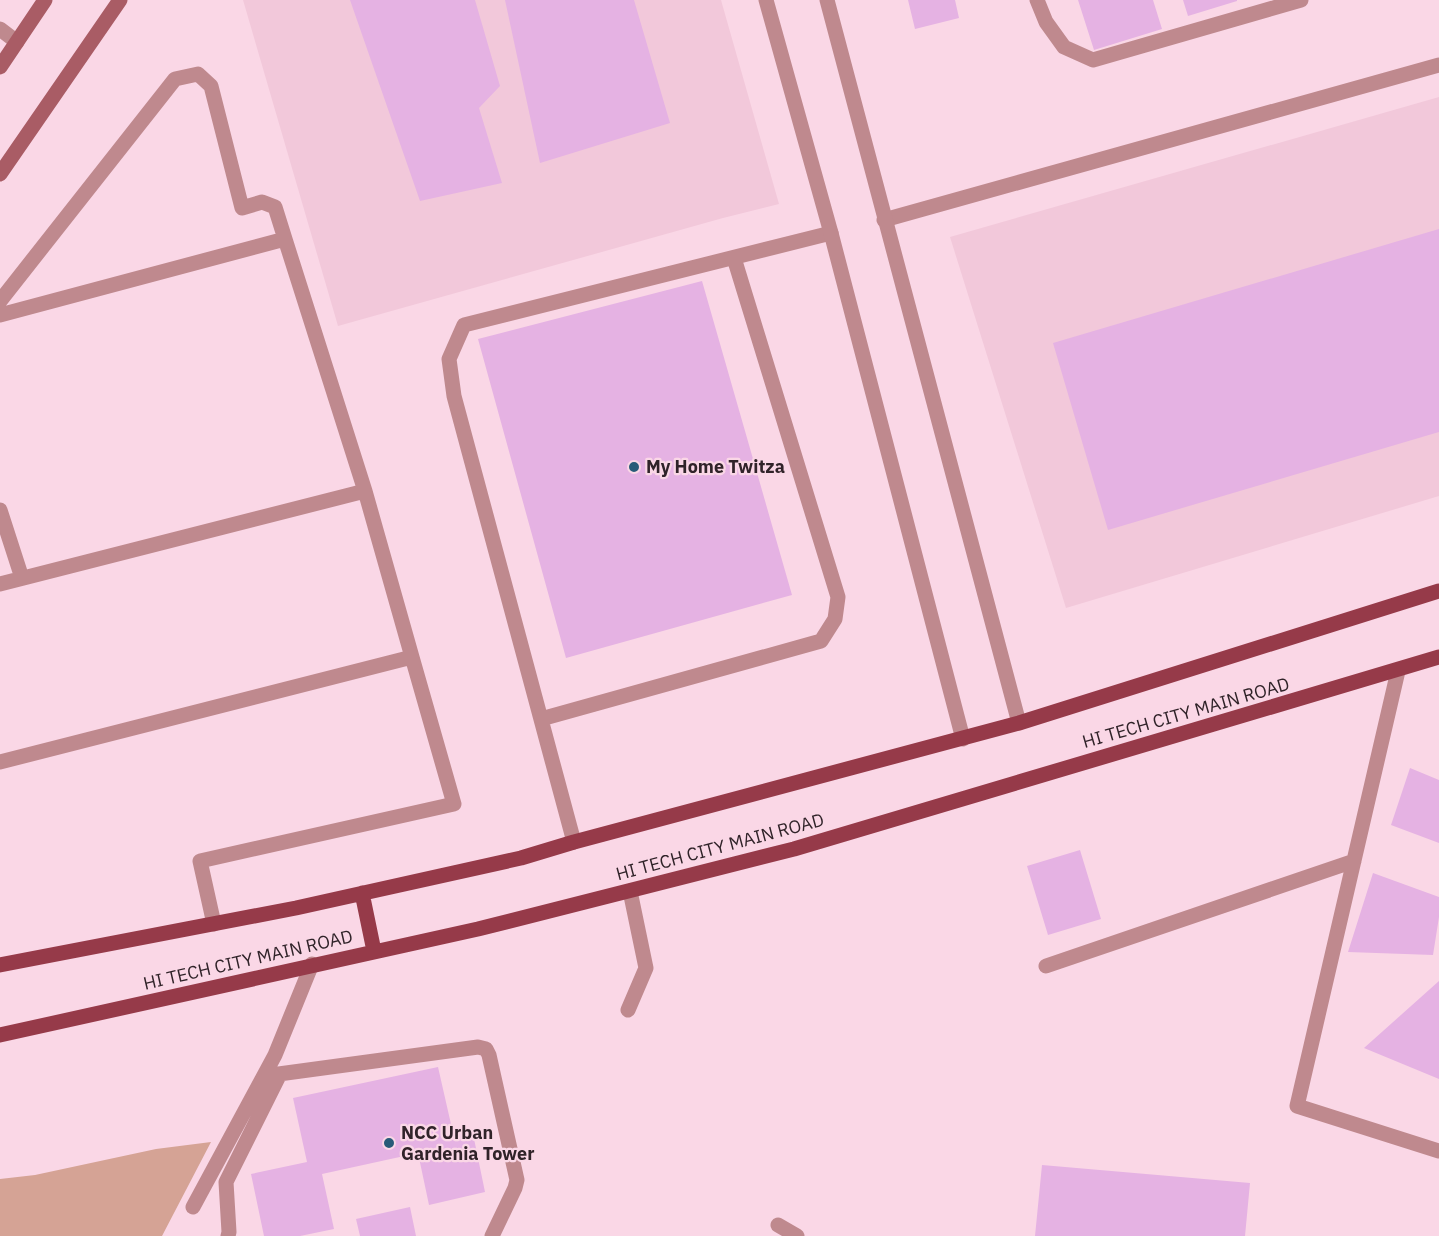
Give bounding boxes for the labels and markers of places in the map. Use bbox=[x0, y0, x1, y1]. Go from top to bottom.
place label: My Home Twitza bbox=[646, 455, 785, 478]
marker: My Home Twitza bbox=[627, 460, 641, 474]
place label: NCC Urban Gardenia Tower bbox=[401, 1121, 534, 1165]
marker: NCC Urban Gardenia Tower bbox=[382, 1136, 396, 1150]

